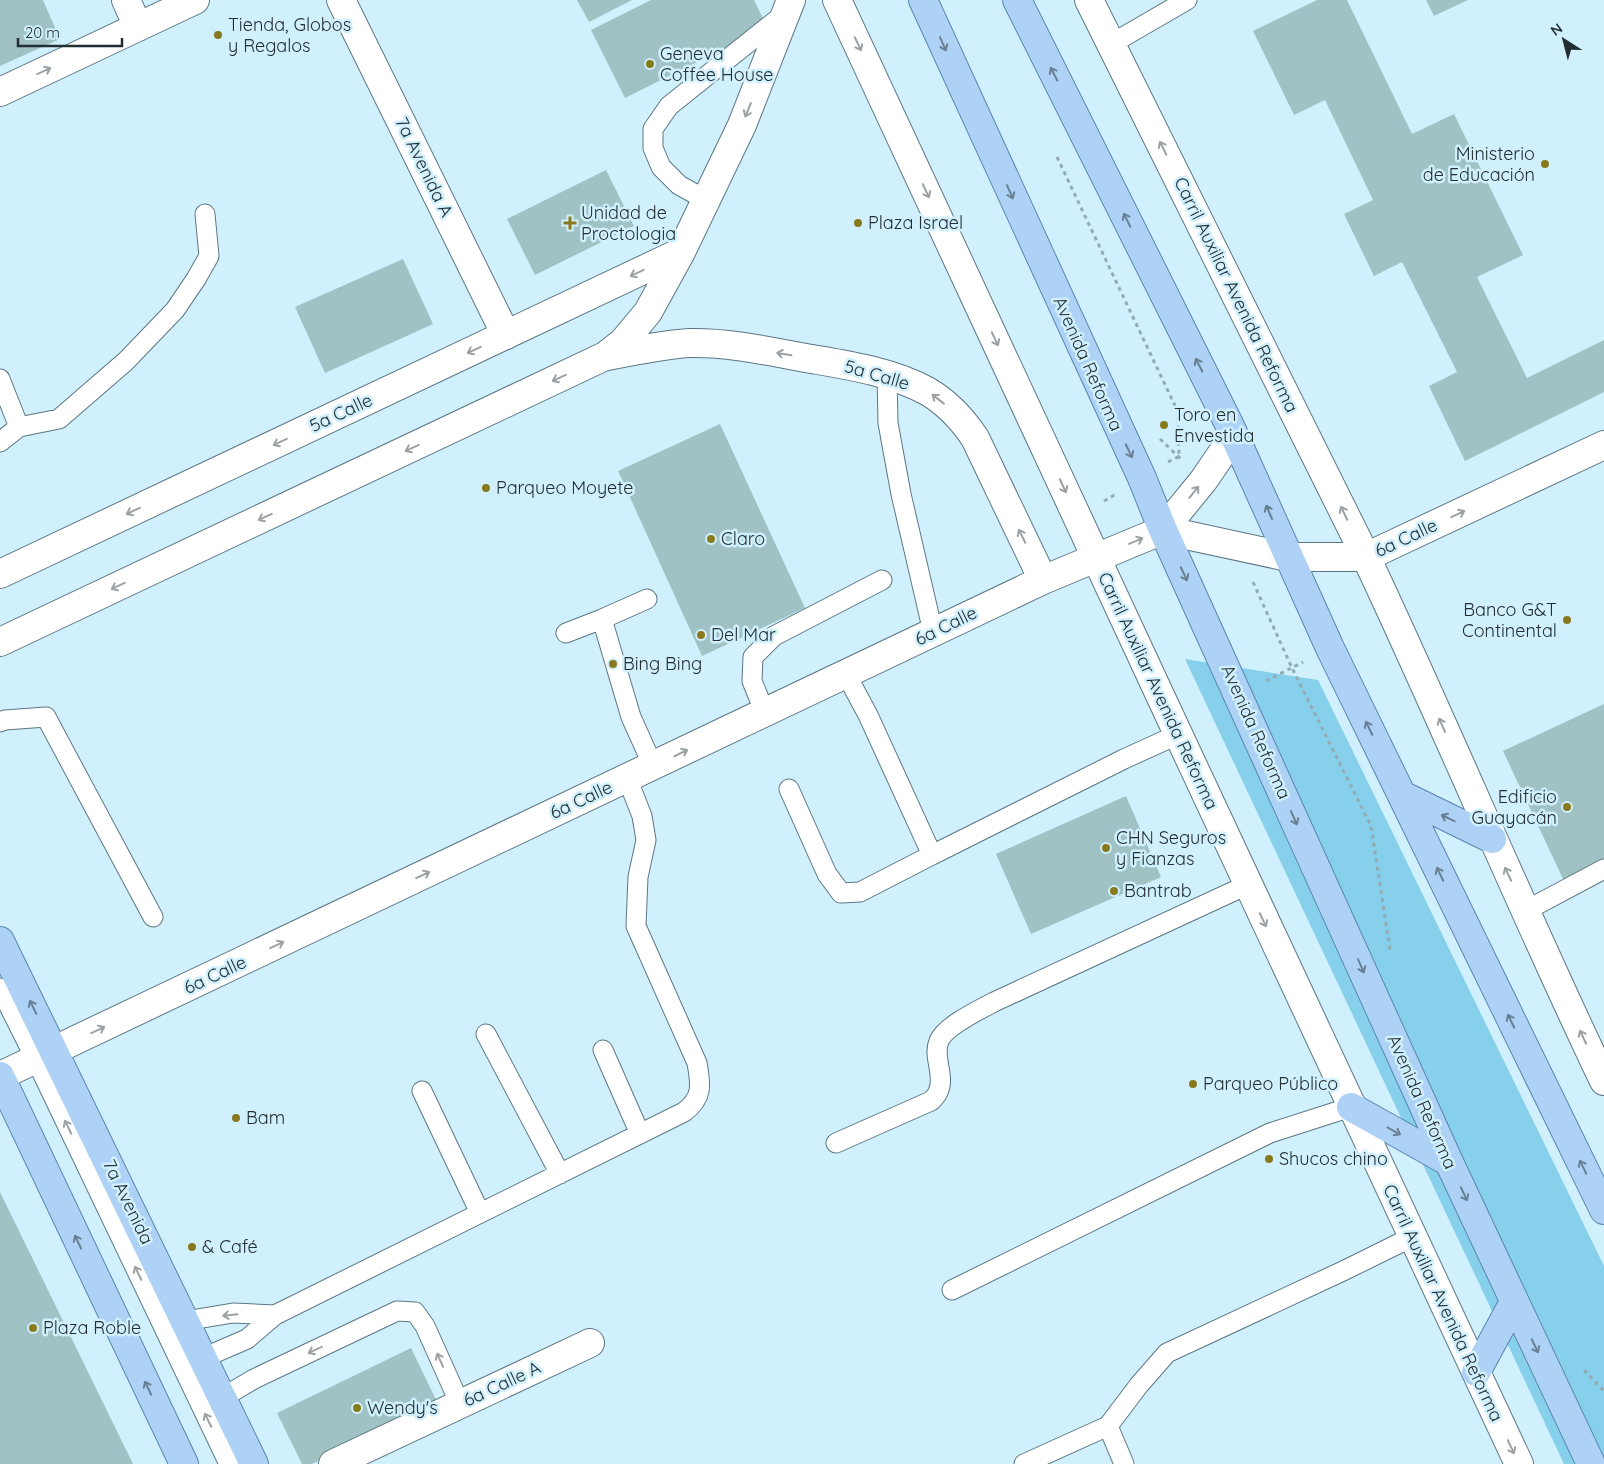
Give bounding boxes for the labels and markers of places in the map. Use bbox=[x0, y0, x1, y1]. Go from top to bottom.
place label: Tienda, Globos y Regalos bbox=[228, 13, 351, 57]
marker: Tienda, Globos y Regalos bbox=[212, 29, 224, 41]
place label: Geneva Coffee House bbox=[660, 42, 774, 86]
marker: Geneva Coffee House bbox=[644, 58, 656, 70]
place label: Ministerio de Educación bbox=[1423, 142, 1535, 186]
marker: Ministerio de Educación bbox=[1539, 158, 1551, 170]
place label: Unidad de Proctologia bbox=[581, 201, 676, 245]
place label: Plaza Israel bbox=[868, 211, 963, 234]
marker: Unidad de Proctologia bbox=[563, 216, 577, 230]
marker: Plaza Israel bbox=[852, 217, 864, 229]
place label: Toro en Envestida bbox=[1174, 403, 1254, 447]
marker: Toro en Envestida bbox=[1158, 419, 1170, 431]
place label: Parqueo Moyete bbox=[496, 476, 633, 499]
marker: Parqueo Moyete bbox=[480, 482, 492, 494]
place label: Claro bbox=[721, 527, 765, 550]
marker: Claro bbox=[705, 533, 717, 545]
place label: Banco G&T Continental bbox=[1462, 598, 1557, 642]
marker: Banco G&T Continental bbox=[1561, 614, 1573, 626]
place label: Del Mar bbox=[711, 623, 776, 646]
marker: Del Mar bbox=[695, 629, 707, 641]
place label: Bing Bing bbox=[623, 652, 702, 675]
marker: Bing Bing bbox=[607, 658, 619, 670]
place label: Edificio Guayacán bbox=[1472, 785, 1557, 829]
marker: Edificio Guayacán bbox=[1561, 801, 1573, 813]
place label: CHN Seguros y Fianzas bbox=[1116, 826, 1226, 870]
marker: CHN Seguros y Fianzas bbox=[1100, 842, 1112, 854]
place label: Bantrab bbox=[1124, 879, 1192, 902]
marker: Bantrab bbox=[1108, 885, 1120, 897]
place label: Parqueo Público bbox=[1203, 1072, 1338, 1095]
marker: Parqueo Público bbox=[1187, 1078, 1199, 1090]
place label: Bam bbox=[246, 1106, 285, 1129]
marker: Bam bbox=[230, 1112, 242, 1124]
place label: Shucos chino bbox=[1279, 1147, 1388, 1170]
marker: Shucos chino bbox=[1263, 1153, 1275, 1165]
place label: & Café bbox=[202, 1235, 258, 1258]
marker: & Café bbox=[186, 1241, 198, 1253]
place label: Plaza Roble bbox=[43, 1316, 141, 1339]
marker: Plaza Roble bbox=[27, 1322, 39, 1334]
place label: Wendy's bbox=[367, 1396, 438, 1419]
marker: Wendy's bbox=[351, 1402, 363, 1414]

